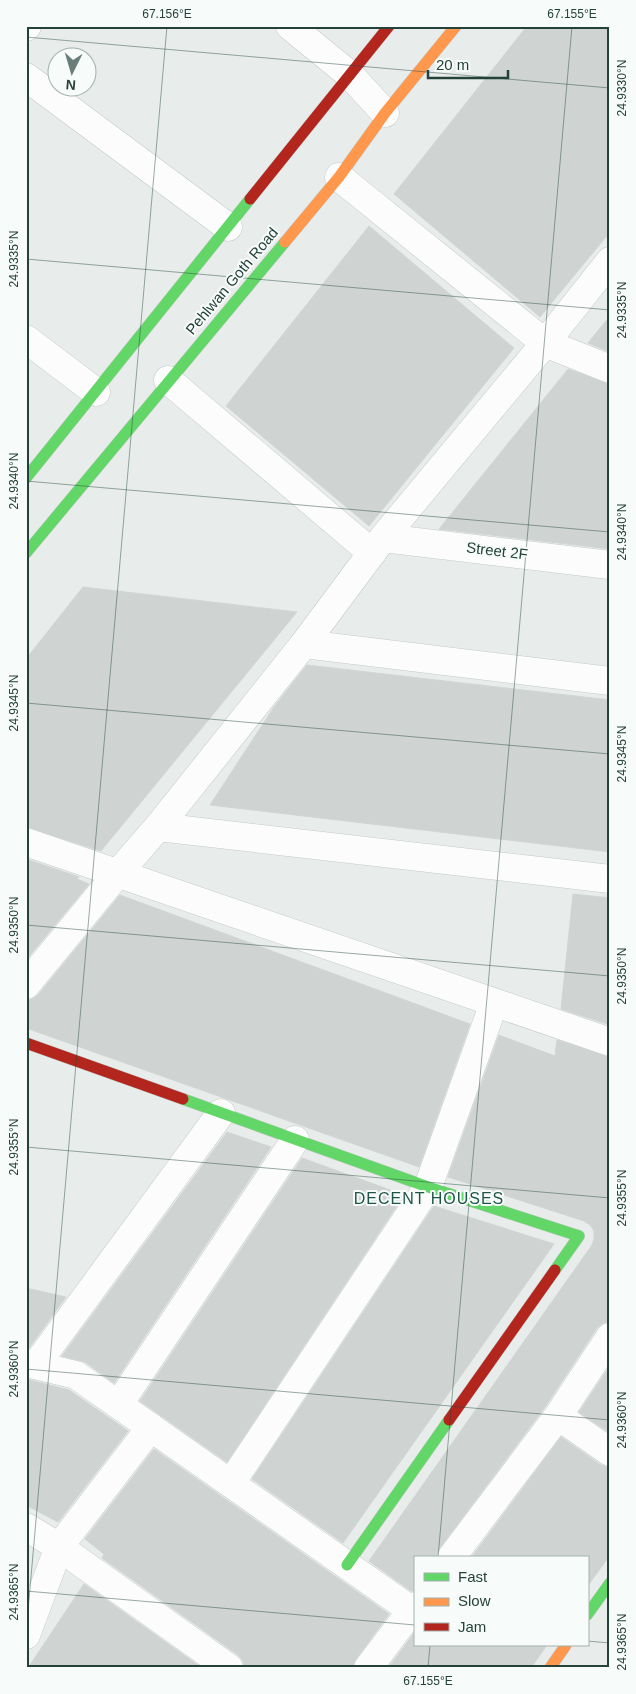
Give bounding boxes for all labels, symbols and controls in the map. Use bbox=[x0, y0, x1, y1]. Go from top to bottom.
text: 67.156°E bbox=[142, 7, 192, 21]
text: 67.155°E bbox=[547, 7, 597, 21]
north arrow bbox=[48, 48, 98, 98]
scale bar bbox=[428, 48, 508, 80]
text: 20 m bbox=[436, 56, 469, 73]
text: 24.9330°N bbox=[615, 60, 629, 116]
text: N bbox=[65, 77, 77, 93]
street label: Pehlwan Goth Road bbox=[182, 224, 281, 338]
text: 24.9335°N bbox=[7, 231, 21, 287]
text: 24.9335°N bbox=[615, 282, 629, 338]
text: 24.9340°N bbox=[7, 453, 21, 509]
text: 24.9340°N bbox=[615, 504, 629, 560]
street label: Street 2F bbox=[465, 538, 529, 563]
text: 24.9345°N bbox=[7, 675, 21, 731]
text: 24.9345°N bbox=[615, 726, 629, 782]
text: 24.9350°N bbox=[7, 897, 21, 953]
text: 24.9350°N bbox=[615, 948, 629, 1004]
text: 24.9355°N bbox=[7, 1119, 21, 1175]
text: 24.9355°N bbox=[615, 1170, 629, 1226]
district label: DECENT HOUSES bbox=[354, 1190, 504, 1207]
text: 24.9360°N bbox=[7, 1341, 21, 1397]
text: 24.9360°N bbox=[615, 1392, 629, 1448]
legend bbox=[414, 1556, 588, 1646]
text: 24.9365°N bbox=[7, 1564, 21, 1620]
text: Fast bbox=[458, 1568, 488, 1585]
text: Slow bbox=[458, 1592, 491, 1609]
text: 24.9365°N bbox=[615, 1614, 629, 1670]
text: Jam bbox=[458, 1618, 486, 1635]
text: 67.155°E bbox=[403, 1674, 453, 1688]

